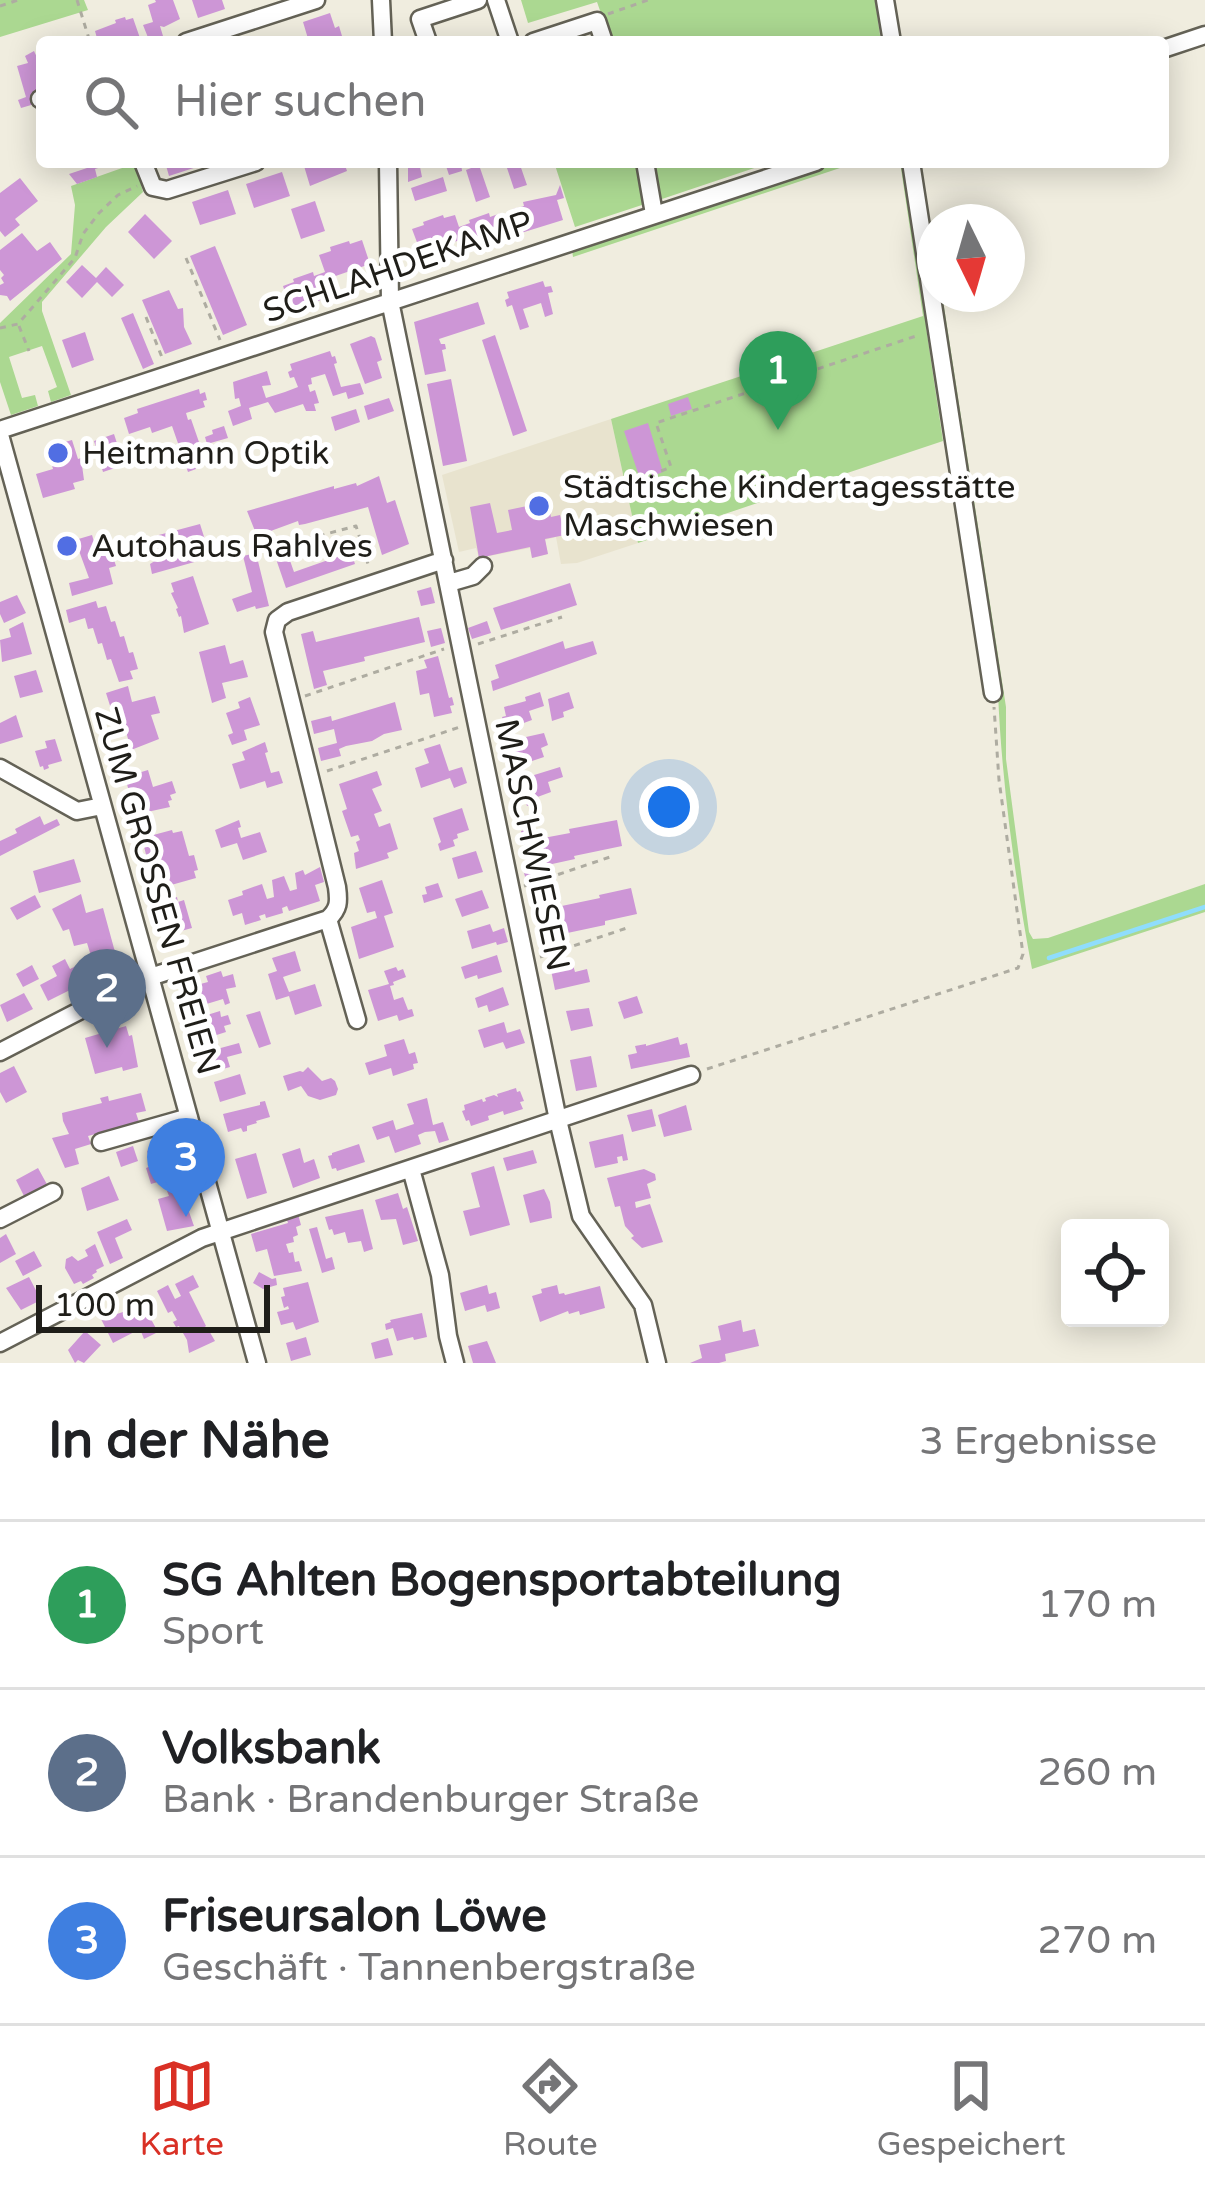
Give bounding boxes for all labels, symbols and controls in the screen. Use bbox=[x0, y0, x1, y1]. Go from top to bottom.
search box bbox=[36, 36, 1169, 168]
icon: search bbox=[78, 69, 144, 135]
text: Hier suchen bbox=[174, 75, 426, 129]
street label: SCHLAHDEKAMP bbox=[258, 203, 538, 331]
north arrow bbox=[917, 204, 1025, 312]
pin: 1 bbox=[739, 331, 817, 430]
place label: Heitmann Optik bbox=[82, 434, 330, 473]
marker: Heitmann Optik bbox=[45, 440, 71, 466]
place label: Städtische Kindertagesstätte Maschwiesen bbox=[563, 468, 1015, 545]
marker: Städtische Kindertagesstätte Maschwiesen bbox=[526, 493, 552, 519]
place label: Autohaus Rahlves bbox=[91, 527, 373, 566]
marker: Autohaus Rahlves bbox=[54, 533, 80, 559]
street label: ZUM GROSSEN FREIEN bbox=[86, 703, 228, 1079]
street label: MASCHWIESEN bbox=[486, 716, 578, 974]
your location bbox=[639, 777, 699, 837]
pin: 2 bbox=[68, 949, 146, 1048]
pin: 3 bbox=[147, 1118, 225, 1217]
map controls bbox=[1061, 1219, 1169, 1327]
button: locate bbox=[1061, 1219, 1169, 1327]
scale bar bbox=[36, 1279, 270, 1332]
text: 100 m bbox=[54, 1286, 155, 1325]
text: In der Nähe bbox=[48, 1410, 330, 1472]
text: 3 Ergebnisse bbox=[919, 1418, 1157, 1465]
text: SG Ahlten Bogensportabteilung bbox=[162, 1554, 842, 1608]
text: 1 bbox=[75, 1581, 99, 1628]
text: 170 m bbox=[1038, 1581, 1157, 1628]
text: Sport bbox=[162, 1608, 264, 1655]
text: Volksbank bbox=[162, 1722, 381, 1776]
text: 2 bbox=[75, 1749, 99, 1796]
text: 260 m bbox=[1038, 1749, 1157, 1796]
text: Bank · Brandenburger Straße bbox=[162, 1776, 699, 1823]
text: Friseursalon Löwe bbox=[162, 1890, 547, 1944]
text: 3 bbox=[75, 1917, 99, 1964]
text: 270 m bbox=[1038, 1917, 1157, 1964]
text: Geschäft · Tannenbergstraße bbox=[162, 1944, 696, 1991]
tab: Karte bbox=[140, 2053, 224, 2164]
tab: Route bbox=[503, 2053, 598, 2164]
tab: Gespeichert bbox=[877, 2053, 1065, 2164]

